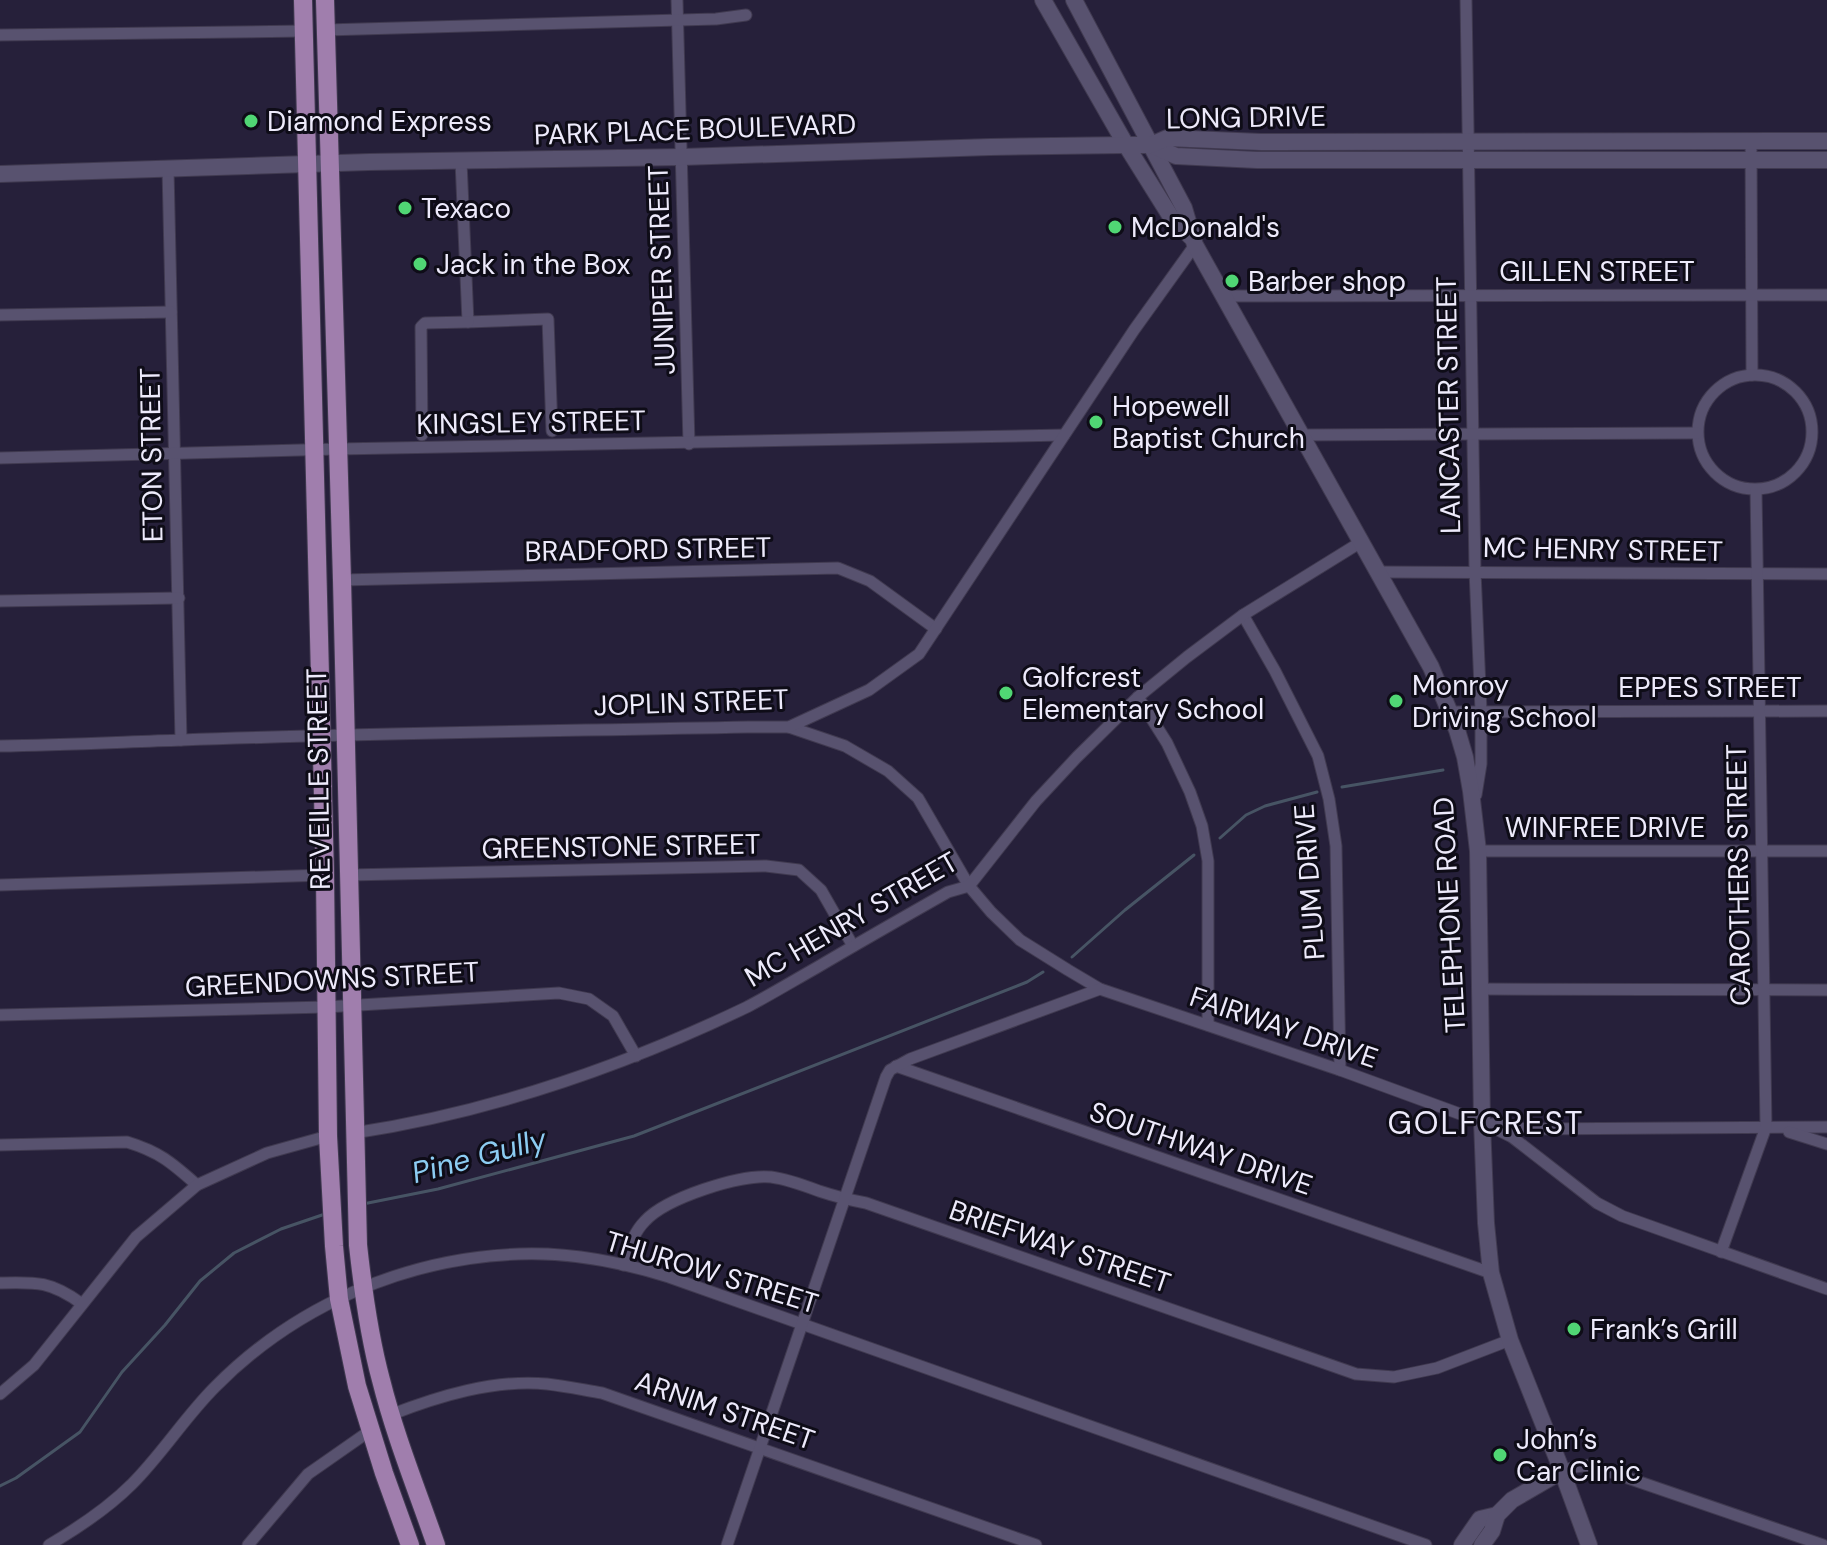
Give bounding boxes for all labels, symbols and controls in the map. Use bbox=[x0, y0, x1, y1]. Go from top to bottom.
street label: LONG DRIVE bbox=[1166, 98, 1326, 137]
place label: Diamond Express bbox=[267, 103, 492, 140]
street label: PARK PLACE BOULEVARD bbox=[533, 105, 857, 154]
marker: Diamond Express bbox=[242, 112, 260, 130]
street label: JUNIPER STREET bbox=[639, 164, 684, 376]
place label: Texaco bbox=[421, 190, 511, 227]
marker: Texaco bbox=[396, 199, 414, 217]
place label: McDonald's bbox=[1131, 209, 1280, 246]
marker: McDonald's bbox=[1106, 218, 1124, 236]
place label: Jack in the Box bbox=[436, 246, 630, 283]
street label: GILLEN STREET bbox=[1499, 253, 1695, 290]
marker: Jack in the Box bbox=[411, 255, 429, 273]
place label: Barber shop bbox=[1248, 263, 1406, 300]
marker: Barber shop bbox=[1223, 272, 1241, 290]
street label: LANCASTER STREET bbox=[1428, 276, 1469, 534]
street label: ETON STREET bbox=[131, 367, 172, 543]
place label: Hopewell Baptist Church bbox=[1112, 388, 1305, 457]
street label: KINGSLEY STREET bbox=[416, 402, 646, 443]
marker: Hopewell Baptist Church bbox=[1087, 413, 1105, 431]
street label: BRADFORD STREET bbox=[524, 529, 772, 570]
street label: MC HENRY STREET bbox=[1483, 529, 1723, 570]
place label: Golfcrest Elementary School bbox=[1022, 659, 1264, 728]
place label: Monroy Driving School bbox=[1412, 667, 1597, 736]
street label: REVEILLE STREET bbox=[298, 668, 339, 890]
street label: EPPES STREET bbox=[1618, 669, 1802, 706]
street label: JOPLIN STREET bbox=[593, 681, 789, 724]
marker: Golfcrest Elementary School bbox=[997, 684, 1015, 702]
marker: Monroy Driving School bbox=[1387, 692, 1405, 710]
street label: CAROTHERS STREET bbox=[1718, 744, 1759, 1006]
street label: TELEPHONE ROAD bbox=[1425, 796, 1474, 1034]
street label: PLUM DRIVE bbox=[1286, 803, 1333, 961]
street label: WINFREE DRIVE bbox=[1505, 809, 1705, 846]
street label: GREENSTONE STREET bbox=[481, 826, 761, 867]
street label: MC HENRY STREET bbox=[738, 843, 965, 996]
street label: GREENDOWNS STREET bbox=[184, 953, 480, 1006]
street label: FAIRWAY DRIVE bbox=[1185, 978, 1383, 1077]
street label: SOUTHWAY DRIVE bbox=[1084, 1093, 1317, 1204]
district label: GOLFCREST bbox=[1387, 1102, 1585, 1144]
water label: Pine Gully bbox=[407, 1119, 552, 1192]
street label: BRIEFWAY STREET bbox=[944, 1191, 1175, 1302]
street label: THUROW STREET bbox=[601, 1223, 823, 1322]
place label: Frank’s Grill bbox=[1590, 1311, 1738, 1348]
marker: Frank’s Grill bbox=[1565, 1320, 1583, 1338]
street label: ARNIM STREET bbox=[630, 1362, 820, 1458]
place label: John’s Car Clinic bbox=[1516, 1421, 1641, 1490]
marker: John’s Car Clinic bbox=[1491, 1446, 1509, 1464]

